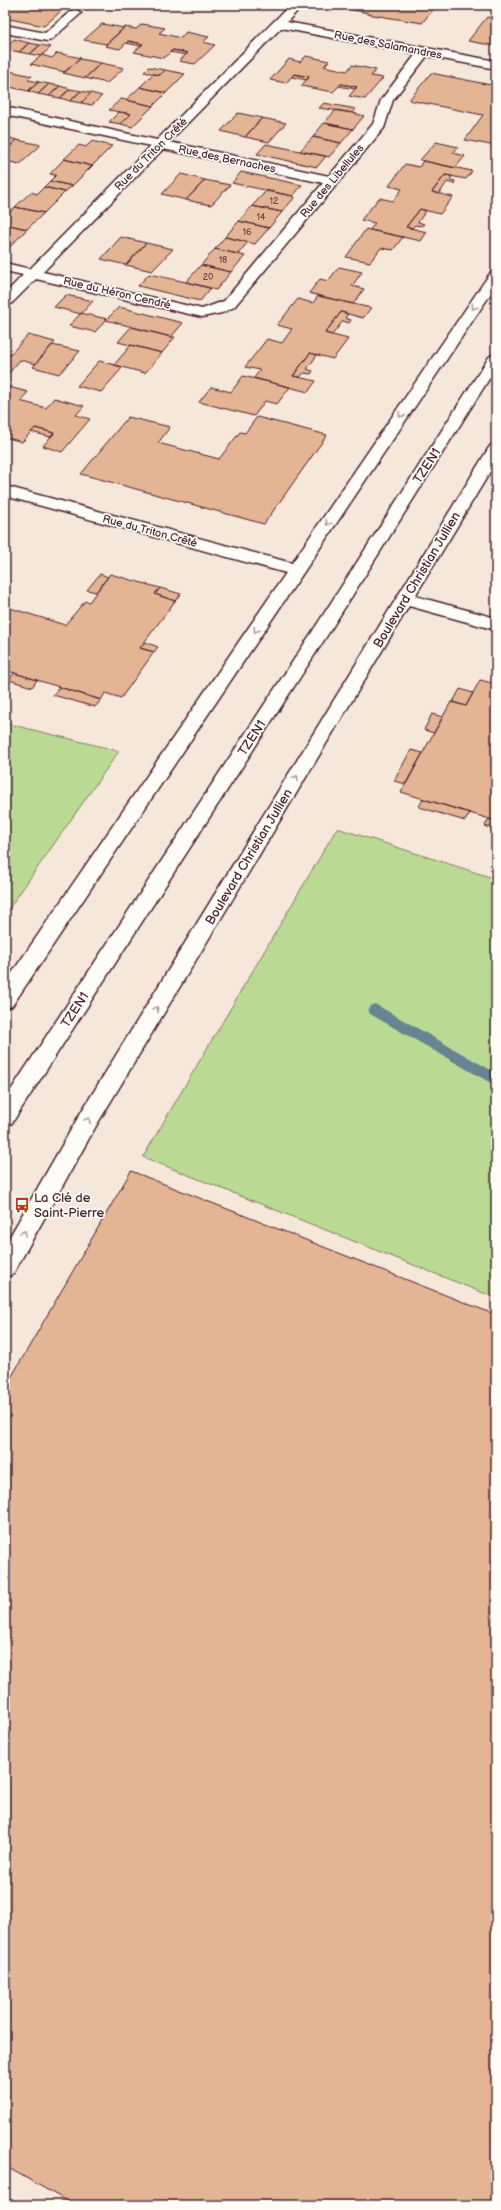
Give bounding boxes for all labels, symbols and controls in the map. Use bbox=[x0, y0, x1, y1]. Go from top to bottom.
street label: Rue des Salamandres bbox=[333, 28, 444, 62]
street label: Rue du Triton Crêté bbox=[112, 115, 190, 193]
street label: Rue des Libellules bbox=[298, 141, 367, 220]
street label: Rue des Bernaches bbox=[177, 142, 277, 176]
house number: 12 bbox=[270, 196, 279, 207]
house number: 14 bbox=[257, 212, 266, 223]
house number: 16 bbox=[243, 227, 252, 238]
house number: 18 bbox=[219, 255, 227, 266]
house number: 20 bbox=[203, 272, 213, 283]
street label: Rue du Héron Cendré bbox=[62, 274, 172, 312]
one-way arrow bbox=[472, 303, 479, 310]
one-way arrow bbox=[398, 411, 406, 418]
street label: TZEN1 bbox=[410, 445, 444, 487]
street label: Boulevard Christian Jullien bbox=[370, 509, 464, 651]
street label: Rue du Triton Crêté bbox=[101, 512, 199, 550]
one-way arrow bbox=[326, 518, 333, 525]
one-way arrow bbox=[253, 626, 260, 633]
street label: TZEN1 bbox=[235, 717, 269, 759]
one-way arrow bbox=[292, 775, 299, 782]
street label: Boulevard Christian Jullien bbox=[202, 786, 296, 928]
street label: TZEN1 bbox=[58, 989, 92, 1031]
one-way arrow bbox=[151, 1006, 159, 1013]
one-way arrow bbox=[84, 1117, 91, 1124]
place label: La Clé de Saint-Pierre bbox=[34, 1190, 104, 1221]
bus stop icon: La Clé de Saint-Pierre bbox=[13, 1196, 31, 1214]
one-way arrow bbox=[20, 1230, 27, 1237]

